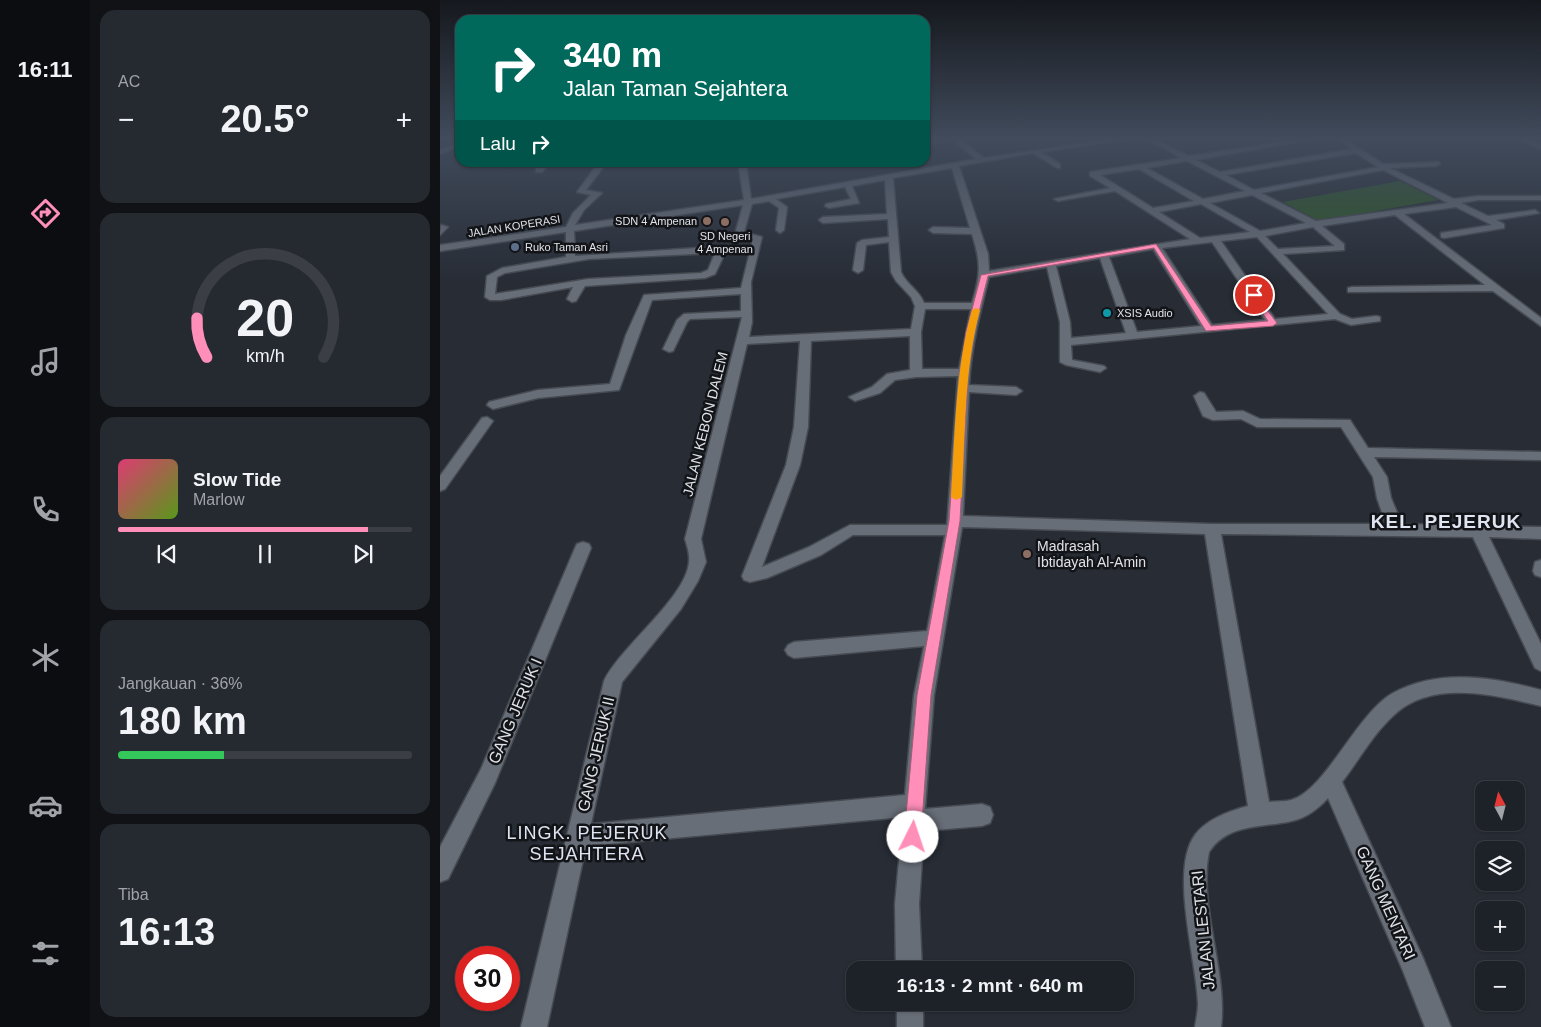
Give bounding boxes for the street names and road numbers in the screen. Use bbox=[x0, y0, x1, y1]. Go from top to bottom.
street label: JALAN KOPERASI bbox=[467, 213, 561, 239]
street label: JALAN KEBON DALEM bbox=[679, 350, 731, 498]
street label: GANG JERUK I bbox=[485, 656, 545, 766]
street label: GANG JERUK II bbox=[575, 695, 617, 813]
street label: GANG MENTARI bbox=[1353, 844, 1419, 962]
street label: JALAN LESTARI bbox=[1188, 870, 1218, 990]

